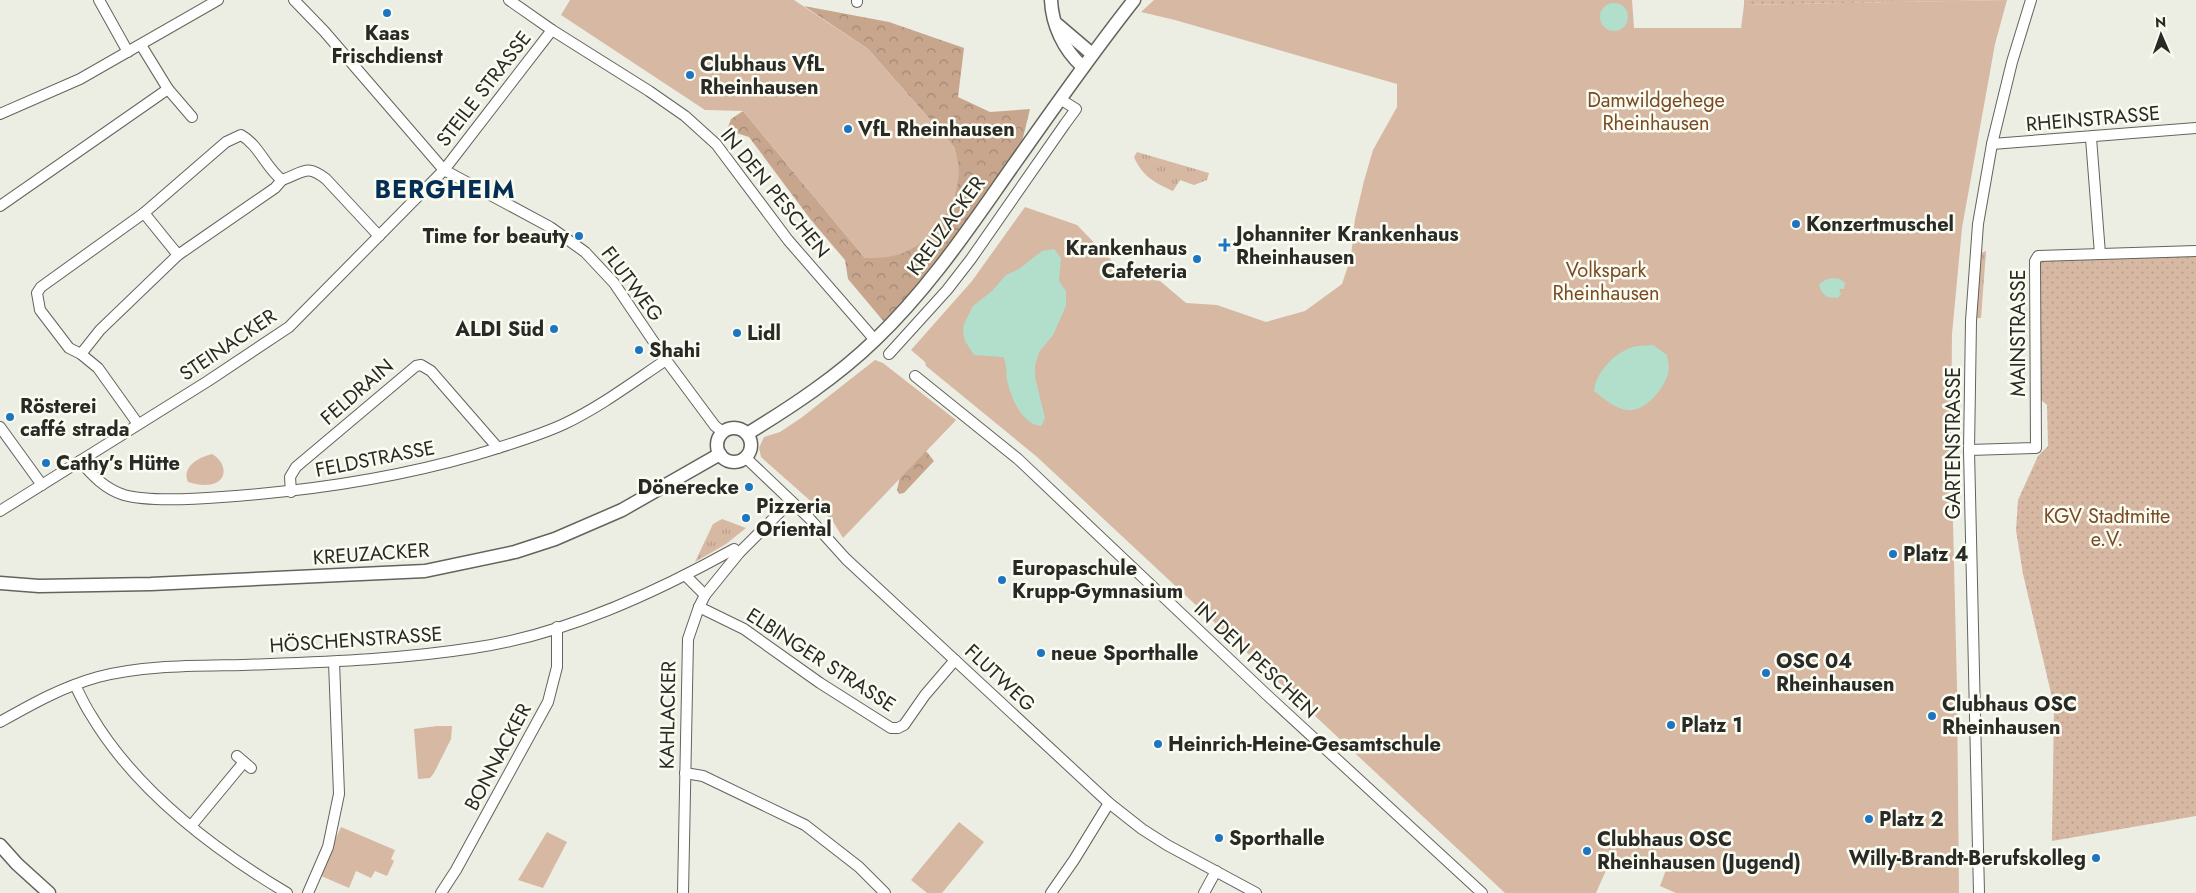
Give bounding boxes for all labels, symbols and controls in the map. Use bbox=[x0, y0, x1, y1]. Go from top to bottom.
marker: Kaas Frischdienst bbox=[381, 7, 393, 19]
north arrow bbox=[2136, 10, 2186, 60]
text: N bbox=[2155, 12, 2166, 32]
place label: Kaas Frischdienst bbox=[331, 19, 443, 71]
street label: STEILE STRASSE bbox=[430, 25, 538, 153]
place label: Clubhaus VfL Rheinhausen bbox=[700, 50, 825, 102]
marker: Clubhaus VfL Rheinhausen bbox=[684, 69, 696, 81]
park label: Damwildgehege Rheinhausen bbox=[1587, 86, 1725, 138]
street label: RHEINSTRASSE bbox=[2025, 99, 2161, 139]
place label: VfL Rheinhausen bbox=[857, 115, 1015, 144]
street label: IN DEN PESCHEN bbox=[713, 122, 837, 264]
marker: VfL Rheinhausen bbox=[842, 123, 854, 135]
street label: KREUZACKER bbox=[900, 170, 992, 282]
district label: BERGHEIM bbox=[374, 171, 516, 207]
place label: Konzertmuschel bbox=[1806, 210, 1954, 239]
marker: Konzertmuschel bbox=[1790, 218, 1802, 230]
place label: Johanniter Krankenhaus Rheinhausen bbox=[1232, 220, 1459, 272]
place label: Time for beauty bbox=[423, 222, 570, 251]
marker: Time for beauty bbox=[573, 230, 585, 242]
place label: Krankenhaus Cafeteria bbox=[1066, 234, 1187, 286]
marker: Johanniter Krankenhaus Rheinhausen bbox=[1218, 238, 1232, 252]
street label: FLUTWEG bbox=[594, 240, 670, 328]
marker: Krankenhaus Cafeteria bbox=[1191, 253, 1203, 265]
park label: Volkspark Rheinhausen bbox=[1552, 256, 1660, 308]
street label: MAINSTRASSE bbox=[2004, 269, 2033, 397]
street label: STEINACKER bbox=[174, 302, 282, 388]
place label: ALDI Süd bbox=[454, 315, 544, 344]
place label: Lidl bbox=[747, 319, 781, 348]
marker: ALDI Süd bbox=[548, 323, 560, 335]
marker: Lidl bbox=[731, 327, 743, 339]
place label: Shahi bbox=[649, 336, 701, 365]
marker: Shahi bbox=[633, 344, 645, 356]
street label: FELDRAIN bbox=[314, 352, 400, 432]
street label: GARTENSTRASSE bbox=[1939, 367, 1968, 519]
place label: Rösterei caffé strada bbox=[20, 392, 129, 444]
marker: Rösterei caffé strada bbox=[4, 411, 16, 423]
street label: FELDSTRASSE bbox=[313, 433, 437, 485]
place label: Cathy’s Hütte bbox=[56, 449, 180, 478]
marker: Cathy’s Hütte bbox=[40, 457, 52, 469]
place label: Dönerecke bbox=[638, 473, 739, 502]
marker: Dönerecke bbox=[743, 481, 755, 493]
place label: Pizzeria Oriental bbox=[756, 492, 832, 544]
park label: KGV Stadtmitte e.V. bbox=[2044, 502, 2170, 554]
marker: Pizzeria Oriental bbox=[740, 512, 752, 524]
street label: KREUZACKER bbox=[312, 535, 430, 573]
place label: Platz 4 bbox=[1903, 540, 1968, 569]
marker: Platz 4 bbox=[1887, 548, 1899, 560]
place label: Europaschule Krupp-Gymnasium bbox=[1012, 554, 1183, 606]
marker: Europaschule Krupp-Gymnasium bbox=[996, 574, 1008, 586]
street label: IN DEN PESCHEN bbox=[1188, 595, 1324, 725]
street label: ELBINGER STRASSE bbox=[741, 601, 901, 719]
street label: HÖSCHENSTRASSE bbox=[269, 619, 443, 661]
street label: FLUTWEG bbox=[958, 637, 1042, 719]
place label: neue Sporthalle bbox=[1051, 639, 1199, 668]
marker: neue Sporthalle bbox=[1035, 647, 1047, 659]
place label: OSC 04 Rheinhausen bbox=[1776, 647, 1895, 699]
street label: KAHLACKER bbox=[653, 661, 683, 769]
marker: OSC 04 Rheinhausen bbox=[1760, 667, 1772, 679]
place label: Clubhaus OSC Rheinhausen bbox=[1942, 690, 2077, 742]
street label: BONNACKER bbox=[458, 698, 538, 816]
marker: Clubhaus OSC Rheinhausen bbox=[1926, 710, 1938, 722]
place label: Platz 1 bbox=[1681, 711, 1743, 740]
marker: Platz 1 bbox=[1665, 719, 1677, 731]
place label: Heinrich-Heine-Gesamtschule bbox=[1168, 730, 1441, 759]
marker: Heinrich-Heine-Gesamtschule bbox=[1152, 738, 1164, 750]
place label: Platz 2 bbox=[1879, 805, 1944, 834]
marker: Platz 2 bbox=[1863, 813, 1875, 825]
place label: Sporthalle bbox=[1229, 824, 1325, 853]
place label: Clubhaus OSC Rheinhausen (Jugend) bbox=[1597, 825, 1801, 877]
marker: Sporthalle bbox=[1213, 832, 1225, 844]
place label: Willy-Brandt-Berufskolleg bbox=[1849, 844, 2086, 873]
marker: Clubhaus OSC Rheinhausen (Jugend) bbox=[1581, 845, 1593, 857]
marker: Willy-Brandt-Berufskolleg bbox=[2090, 852, 2102, 864]

